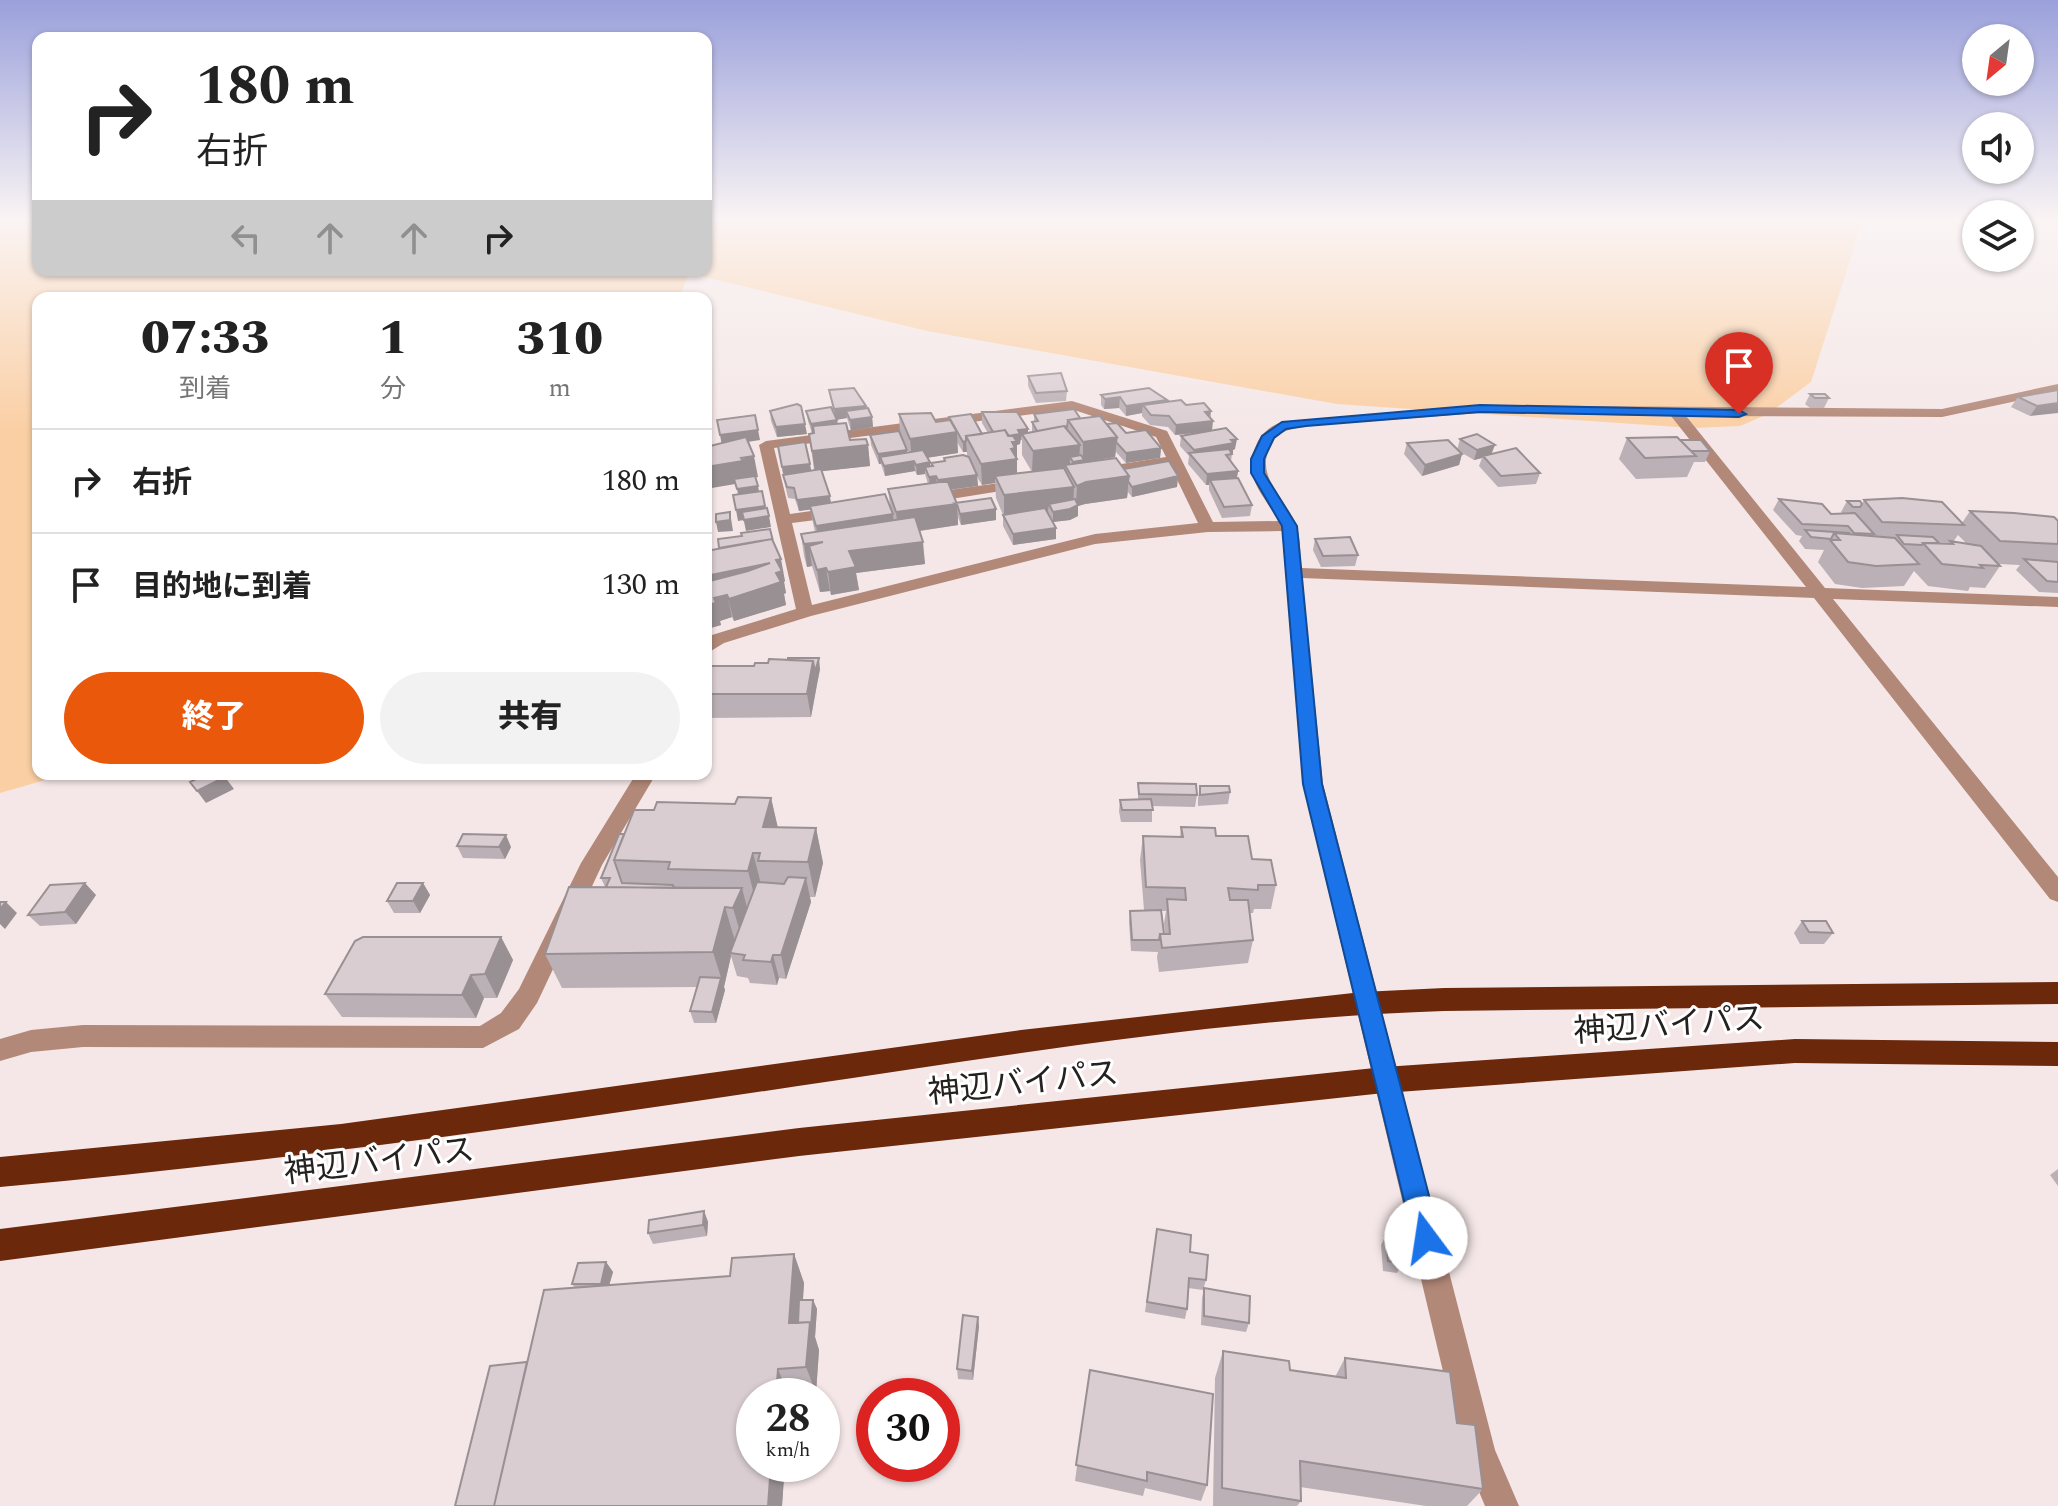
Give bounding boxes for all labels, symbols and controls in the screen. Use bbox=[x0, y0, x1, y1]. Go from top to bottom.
north arrow bbox=[1962, 24, 2034, 96]
map controls bbox=[1962, 24, 2034, 272]
text: 180 m bbox=[196, 44, 355, 129]
icon: right bbox=[64, 64, 168, 168]
button: sound bbox=[1962, 112, 2034, 184]
text: 右折 bbox=[196, 125, 268, 180]
button: layers bbox=[1962, 200, 2034, 272]
icon: left bbox=[224, 216, 268, 260]
icon: ahead bbox=[308, 216, 352, 260]
icon: ahead bbox=[392, 216, 436, 260]
icon: right bbox=[476, 216, 520, 260]
text: 07:33 bbox=[141, 302, 270, 375]
text: 1 bbox=[379, 302, 408, 375]
text: 310 bbox=[517, 303, 603, 376]
pin bbox=[1705, 332, 1773, 414]
icon: arrive bbox=[1717, 344, 1761, 388]
text: m bbox=[549, 368, 571, 408]
text: 到着 bbox=[179, 369, 231, 409]
text: 分 bbox=[380, 369, 406, 409]
text: 180 m bbox=[602, 458, 680, 504]
icon: right bbox=[64, 459, 108, 503]
text: 右折 bbox=[132, 460, 192, 506]
text: 130 m bbox=[602, 562, 680, 608]
icon: arrive bbox=[64, 563, 108, 607]
text: 目的地に到着 bbox=[132, 564, 312, 610]
button: 終了 bbox=[64, 672, 364, 764]
button: 共有 bbox=[380, 672, 680, 764]
street label: 神辺バイパス bbox=[1572, 994, 1766, 1057]
street label: 神辺バイパス bbox=[925, 1049, 1121, 1118]
street label: 神辺バイパス bbox=[281, 1126, 477, 1197]
position arrow bbox=[1384, 1196, 1468, 1280]
speed limit sign: 30 bbox=[856, 1378, 960, 1482]
text: 28 bbox=[766, 1389, 810, 1450]
text: km/h bbox=[766, 1435, 811, 1465]

